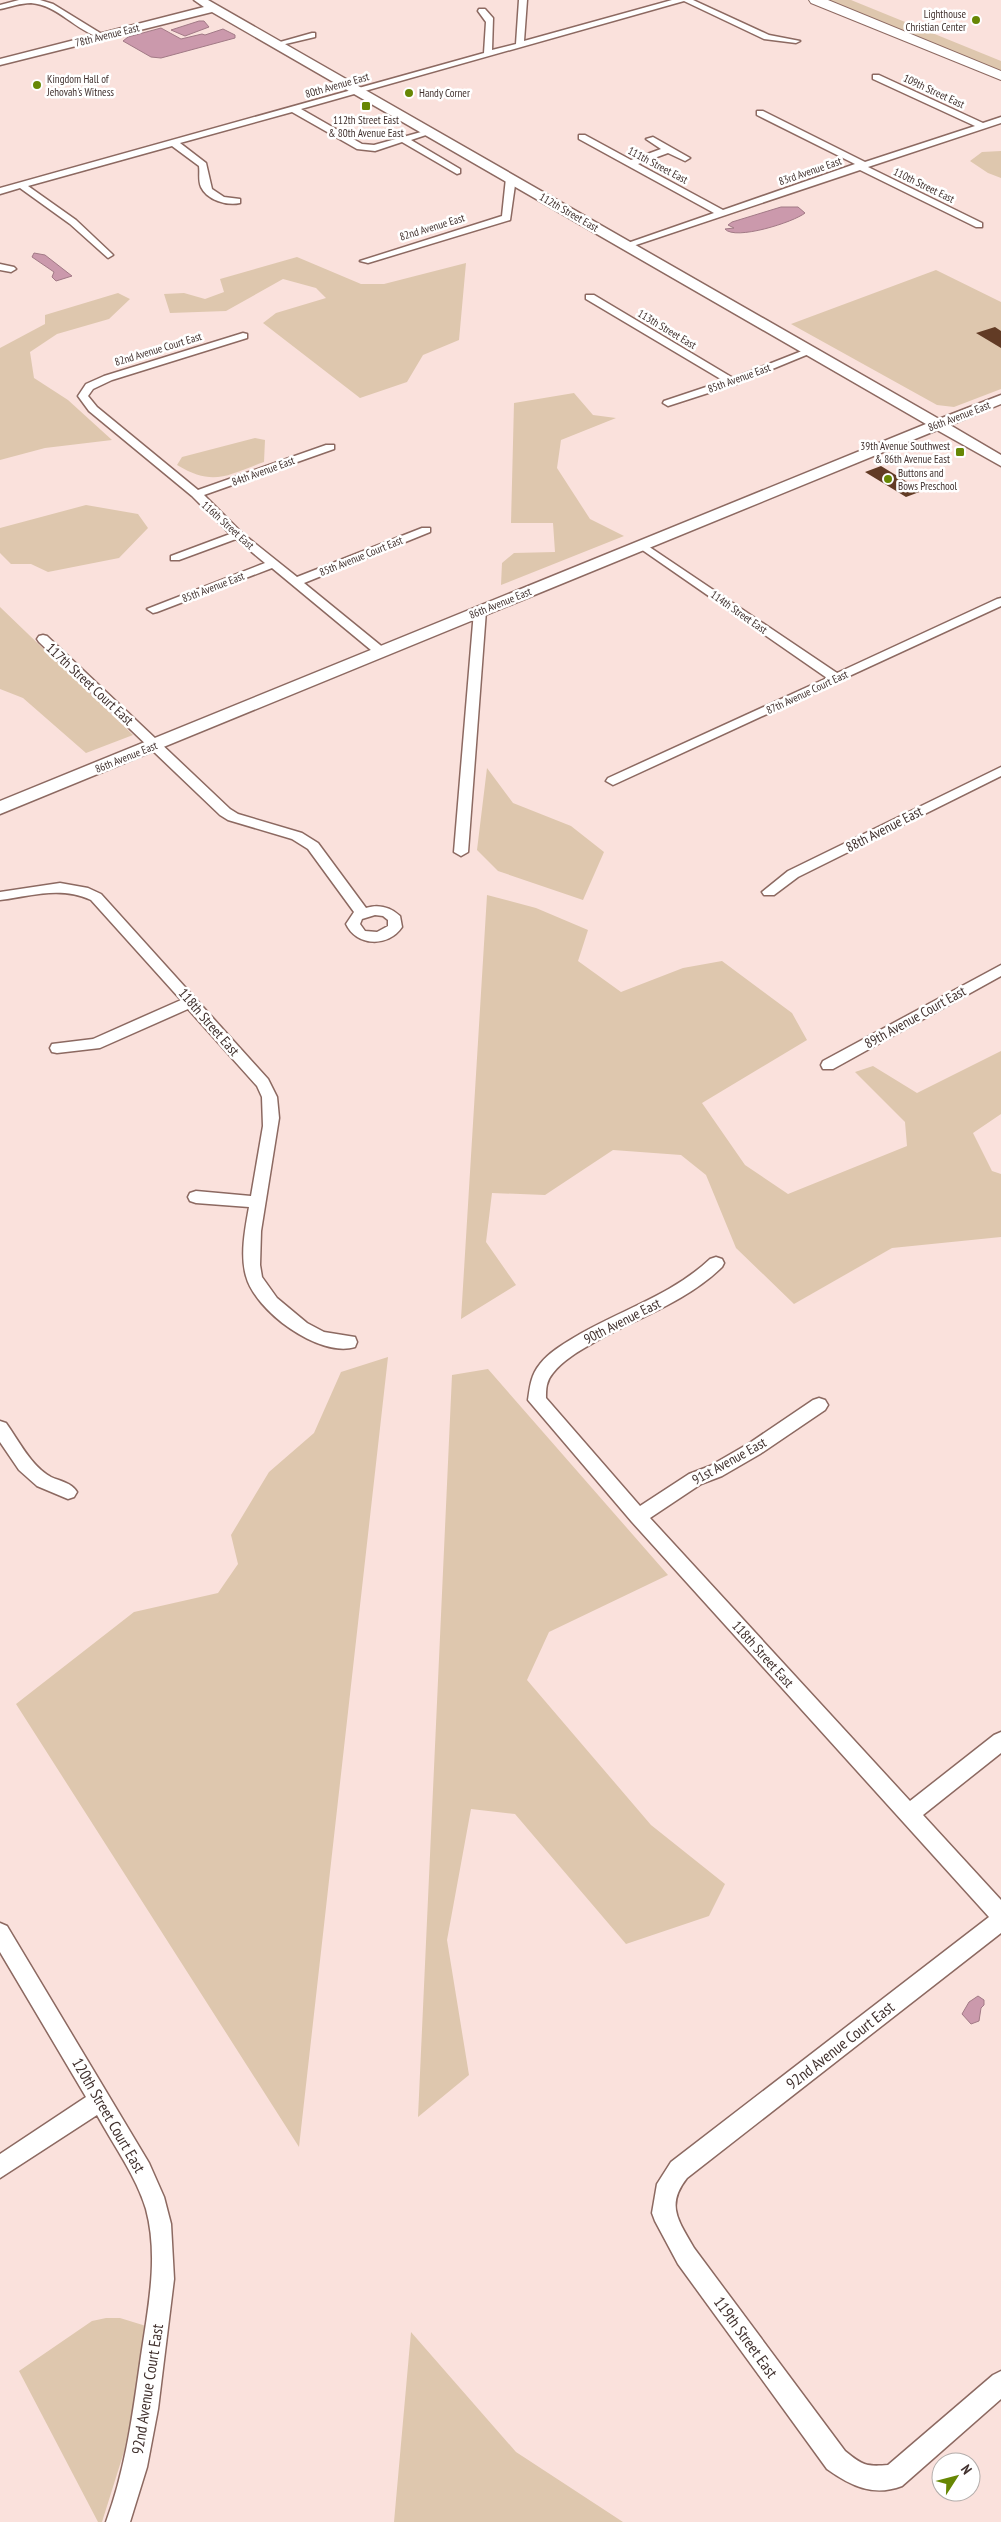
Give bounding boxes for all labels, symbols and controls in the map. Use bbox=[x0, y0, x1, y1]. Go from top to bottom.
place label: Lighthouse Christian Center bbox=[905, 7, 966, 34]
marker: Lighthouse Christian Center bbox=[970, 14, 982, 26]
street label: 78th Avenue East bbox=[73, 20, 141, 50]
street label: 80th Avenue East bbox=[303, 69, 371, 101]
street label: 109th Street East bbox=[901, 71, 967, 111]
place label: Kingdom Hall of Jehovah's Witness bbox=[46, 72, 114, 99]
marker: Kingdom Hall of Jehovah's Witness bbox=[31, 79, 43, 91]
place label: Handy Corner bbox=[419, 86, 470, 100]
marker: Handy Corner bbox=[403, 87, 415, 99]
marker: 112th Street East & 80th Avenue East bbox=[360, 100, 372, 112]
place label: 112th Street East & 80th Avenue East bbox=[328, 113, 404, 140]
street label: 111th Street East bbox=[626, 143, 690, 187]
street label: 83rd Avenue East bbox=[777, 154, 843, 188]
street label: 110th Street East bbox=[891, 164, 957, 206]
street label: 112th Street East bbox=[537, 189, 601, 235]
street label: 82nd Avenue East bbox=[398, 210, 466, 244]
street label: 113th Street East bbox=[635, 306, 699, 352]
street label: 82nd Avenue Court East bbox=[113, 329, 203, 369]
street label: 85th Avenue East bbox=[706, 360, 772, 396]
street label: 86th Avenue East bbox=[926, 398, 992, 434]
place label: 39th Avenue Southwest & 86th Avenue East bbox=[860, 439, 950, 466]
marker: 39th Avenue Southwest & 86th Avenue East bbox=[954, 446, 966, 458]
street label: 84th Avenue East bbox=[230, 453, 296, 489]
place label: Buttons and Bows Preschool bbox=[898, 466, 958, 493]
marker: Buttons and Bows Preschool bbox=[882, 473, 894, 485]
street label: 116th Street East bbox=[199, 498, 257, 552]
street label: 85th Avenue Court East bbox=[317, 533, 405, 579]
street label: 85th Avenue East bbox=[180, 569, 246, 605]
street label: 86th Avenue East bbox=[467, 584, 533, 622]
street label: 114th Street East bbox=[708, 587, 770, 637]
street label: 117th Street Court East bbox=[43, 639, 138, 729]
street label: 87th Avenue Court East bbox=[764, 667, 850, 717]
street label: 86th Avenue East bbox=[93, 738, 159, 776]
street label: 88th Avenue East bbox=[843, 802, 926, 856]
street label: 89th Avenue Court East bbox=[861, 982, 969, 1052]
street label: 118th Street East bbox=[175, 984, 243, 1060]
street label: 90th Avenue East bbox=[581, 1294, 664, 1348]
street label: 91st Avenue East bbox=[689, 1433, 769, 1489]
street label: 118th Street East bbox=[728, 1617, 798, 1691]
street label: 92nd Avenue Court East bbox=[782, 1996, 898, 2093]
street label: 120th Street Court East bbox=[68, 2054, 150, 2177]
street label: 119th Street East bbox=[710, 2292, 783, 2382]
street label: 92nd Avenue Court East bbox=[127, 2322, 167, 2456]
north arrow bbox=[931, 2452, 981, 2502]
text: N bbox=[957, 2461, 976, 2478]

